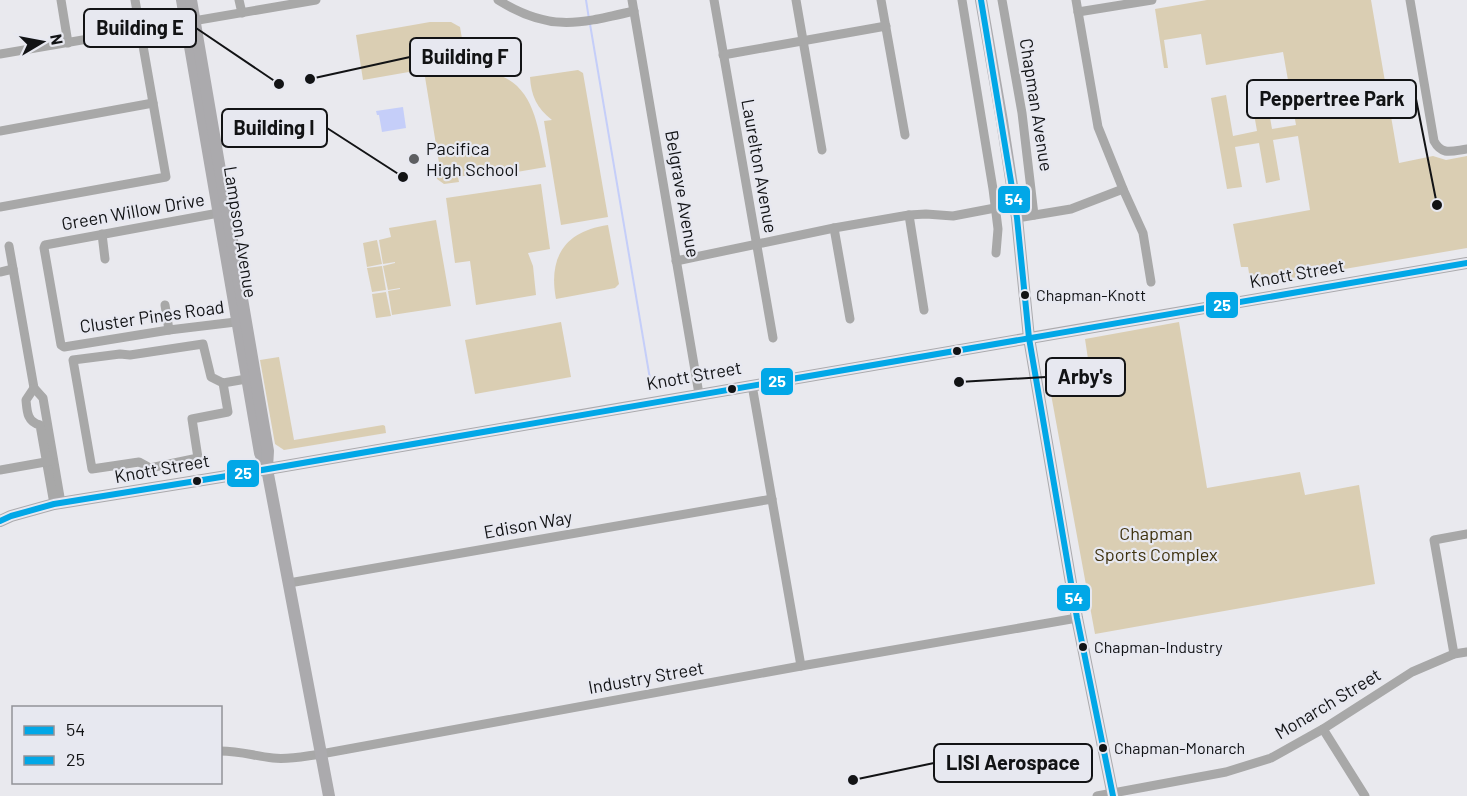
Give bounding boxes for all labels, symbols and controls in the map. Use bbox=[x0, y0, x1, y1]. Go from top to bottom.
callout: Building E bbox=[84, 9, 196, 47]
north arrow bbox=[12, 12, 72, 72]
text: Building E bbox=[96, 15, 184, 39]
text: N bbox=[47, 32, 68, 46]
street label: Chapman Avenue bbox=[1016, 37, 1058, 173]
callout: Building F bbox=[410, 38, 521, 76]
text: Building F bbox=[422, 44, 508, 68]
callout: Peppertree Park bbox=[1247, 80, 1416, 118]
text: Peppertree Park bbox=[1259, 86, 1405, 110]
street label: Laurelton Avenue bbox=[737, 97, 783, 235]
callout: Building I bbox=[222, 109, 327, 147]
text: Building I bbox=[234, 115, 314, 139]
street label: Belgrave Avenue bbox=[661, 128, 705, 259]
place label: Pacifica High School bbox=[426, 137, 519, 180]
marker: Pacifica High School bbox=[407, 152, 421, 166]
street label: Lampson Avenue bbox=[220, 164, 262, 299]
line badge: 54 bbox=[997, 185, 1031, 214]
street label: Green Willow Drive bbox=[60, 188, 206, 234]
text: 54 bbox=[1005, 189, 1023, 208]
street label: Knott Street bbox=[1248, 254, 1346, 292]
place label: Chapman-Knott bbox=[1036, 285, 1146, 304]
marker: Chapman-Knott bbox=[1019, 289, 1031, 301]
line badge: 25 bbox=[1205, 291, 1239, 319]
street label: Cluster Pines Road bbox=[78, 295, 226, 337]
text: 25 bbox=[1213, 295, 1231, 314]
unlabelled marker bbox=[951, 345, 963, 357]
street label: Knott Street bbox=[645, 356, 743, 394]
callout: Arby's bbox=[1046, 358, 1125, 396]
text: Arby's bbox=[1058, 364, 1112, 388]
line badge: 25 bbox=[760, 367, 794, 396]
text: 25 bbox=[768, 371, 786, 390]
unlabelled marker bbox=[726, 383, 738, 395]
street label: Knott Street bbox=[113, 449, 211, 487]
line badge: 25 bbox=[226, 459, 260, 488]
text: 25 bbox=[234, 463, 252, 482]
unlabelled marker bbox=[191, 475, 203, 487]
street label: Edison Way bbox=[482, 505, 574, 543]
park label: Chapman Sports Complex bbox=[1094, 522, 1218, 565]
line badge: 54 bbox=[1056, 584, 1091, 612]
text: 54 bbox=[1065, 588, 1083, 607]
place label: Chapman-Industry bbox=[1094, 637, 1223, 656]
marker: Chapman-Industry bbox=[1077, 641, 1089, 653]
street label: Industry Street bbox=[586, 656, 705, 698]
street label: Monarch Street bbox=[1270, 663, 1385, 743]
legend bbox=[12, 706, 222, 784]
text: 54 bbox=[66, 718, 85, 740]
place label: Chapman-Monarch bbox=[1114, 738, 1245, 757]
marker: Chapman-Monarch bbox=[1097, 742, 1109, 754]
callout: LISI Aerospace bbox=[934, 744, 1092, 782]
text: 25 bbox=[66, 748, 85, 770]
text: LISI Aerospace bbox=[946, 750, 1080, 774]

